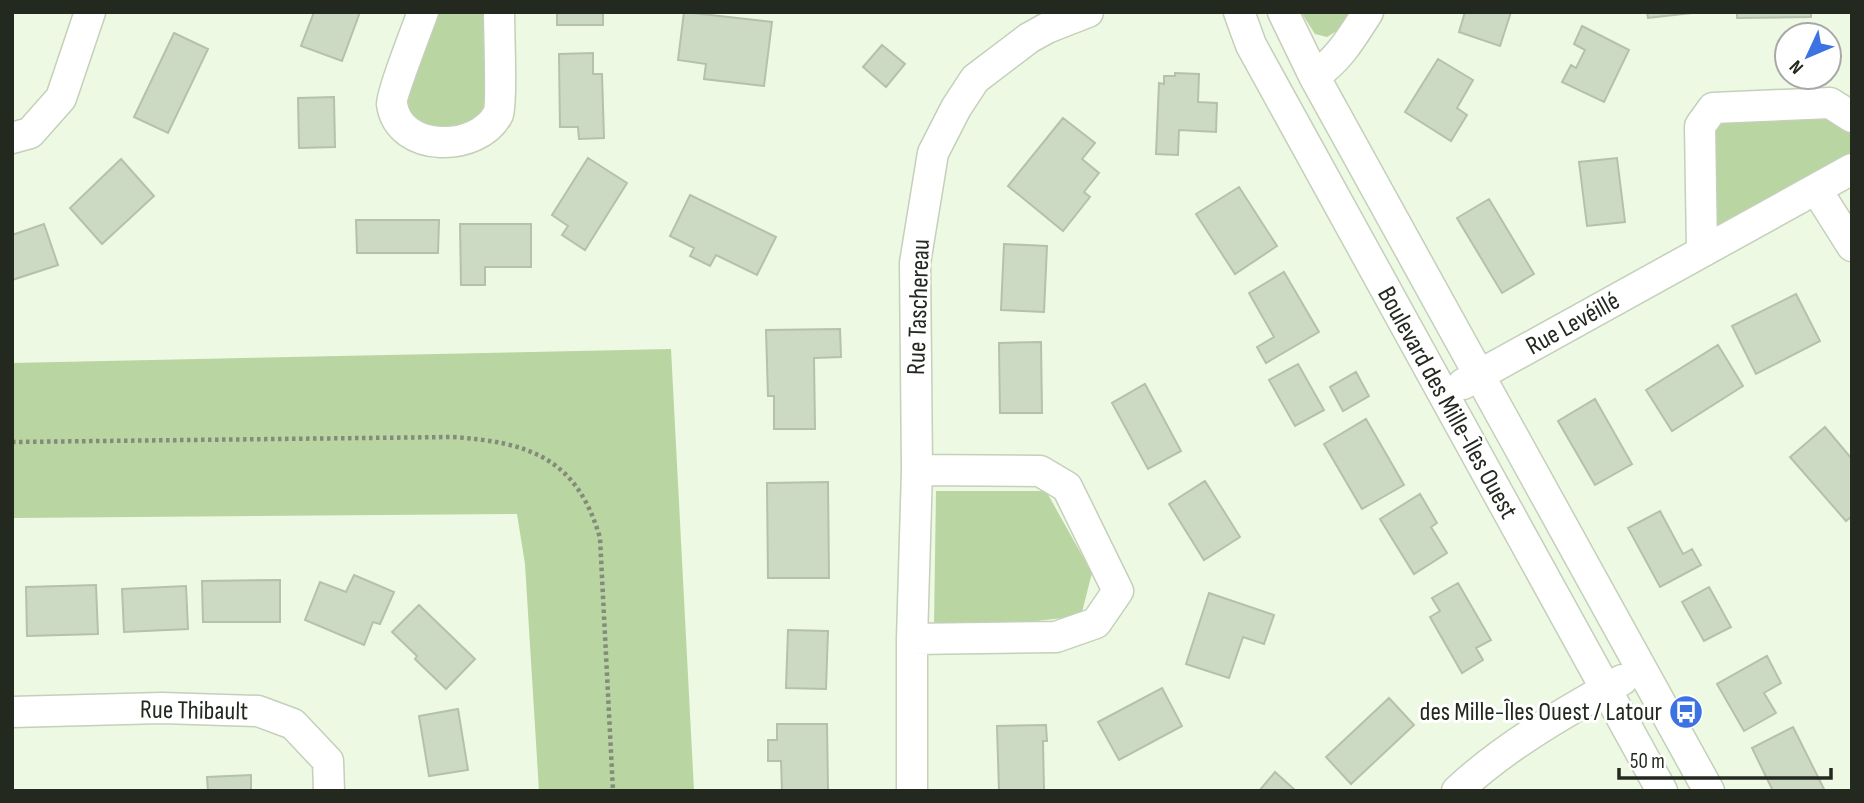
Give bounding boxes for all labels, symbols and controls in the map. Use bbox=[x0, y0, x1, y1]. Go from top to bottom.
north arrow bbox=[1773, 21, 1843, 91]
text: N bbox=[1785, 55, 1809, 78]
street label: Rue Taschereau bbox=[901, 238, 937, 376]
street label: Boulevard des Mille-Îles Ouest bbox=[1370, 282, 1524, 524]
street label: Rue Levéillé bbox=[1521, 286, 1625, 362]
bus stop icon: des Mille-Îles Ouest / Latour bbox=[1667, 693, 1705, 731]
street label: Rue Thibault bbox=[140, 695, 248, 727]
place label: des Mille-Îles Ouest / Latour bbox=[1420, 697, 1663, 728]
scale bar bbox=[1619, 736, 1831, 780]
text: 50 m bbox=[1630, 749, 1665, 774]

